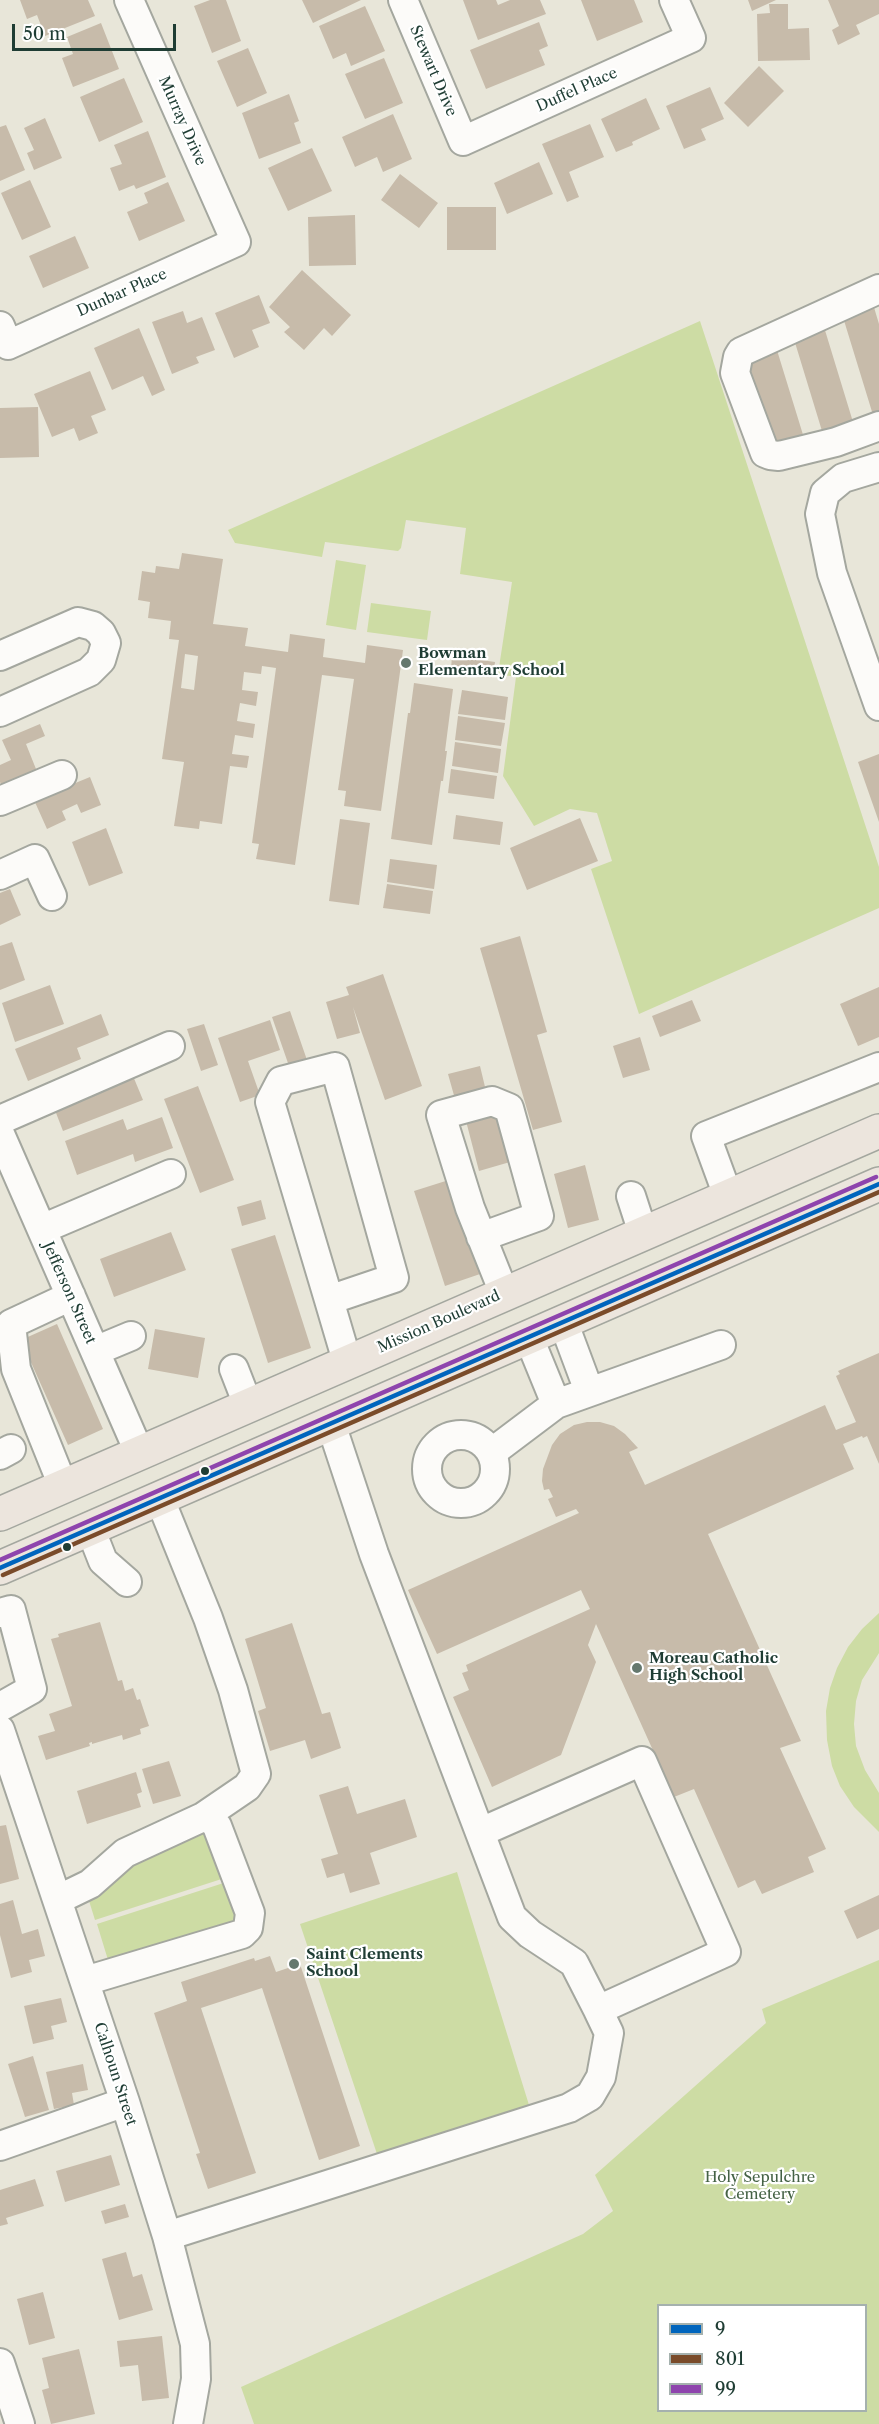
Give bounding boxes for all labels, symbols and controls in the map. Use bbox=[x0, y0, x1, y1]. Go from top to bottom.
scale bar bbox=[15, 12, 178, 50]
text: 50 m bbox=[23, 23, 66, 45]
street label: Stewart Drive bbox=[406, 23, 460, 119]
street label: Duffel Place bbox=[534, 64, 620, 116]
street label: Murray Drive bbox=[154, 74, 210, 168]
street label: Dunbar Place bbox=[74, 265, 170, 321]
place label: Bowman Elementary School bbox=[418, 645, 565, 680]
marker: Bowman Elementary School bbox=[399, 656, 413, 670]
street label: Jefferson Street bbox=[38, 1239, 100, 1347]
street label: Mission Boulevard bbox=[375, 1287, 503, 1357]
unlabelled marker bbox=[199, 1465, 211, 1477]
unlabelled marker bbox=[61, 1541, 73, 1553]
place label: Moreau Catholic High School bbox=[649, 1650, 778, 1685]
marker: Moreau Catholic High School bbox=[630, 1661, 644, 1675]
place label: Saint Clements School bbox=[306, 1946, 423, 1981]
marker: Saint Clements School bbox=[287, 1957, 301, 1971]
street label: Calhoun Street bbox=[90, 2020, 140, 2128]
park label: Holy Sepulchre Cemetery bbox=[705, 2169, 815, 2204]
legend bbox=[657, 2304, 867, 2412]
text: 9 bbox=[715, 2318, 726, 2340]
text: 801 bbox=[715, 2348, 745, 2370]
text: 99 bbox=[715, 2378, 736, 2400]

